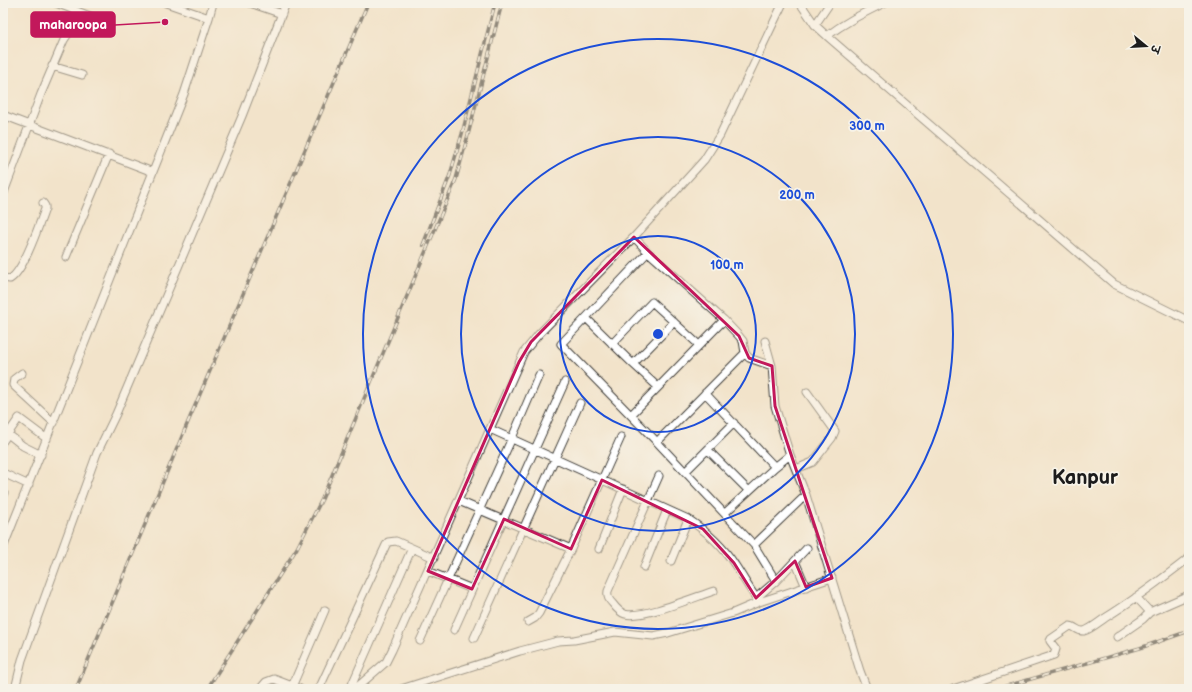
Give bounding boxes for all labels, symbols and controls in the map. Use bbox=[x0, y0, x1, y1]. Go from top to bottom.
callout: maharoopa bbox=[31, 12, 115, 37]
text: maharoopa bbox=[39, 17, 107, 33]
north arrow bbox=[1126, 26, 1166, 66]
text: उ bbox=[1147, 42, 1163, 56]
text: 300 m bbox=[849, 119, 885, 134]
text: 200 m bbox=[779, 188, 815, 203]
text: 100 m bbox=[710, 258, 744, 273]
centre of rings bbox=[651, 327, 665, 341]
district label: Kanpur bbox=[1052, 466, 1119, 490]

